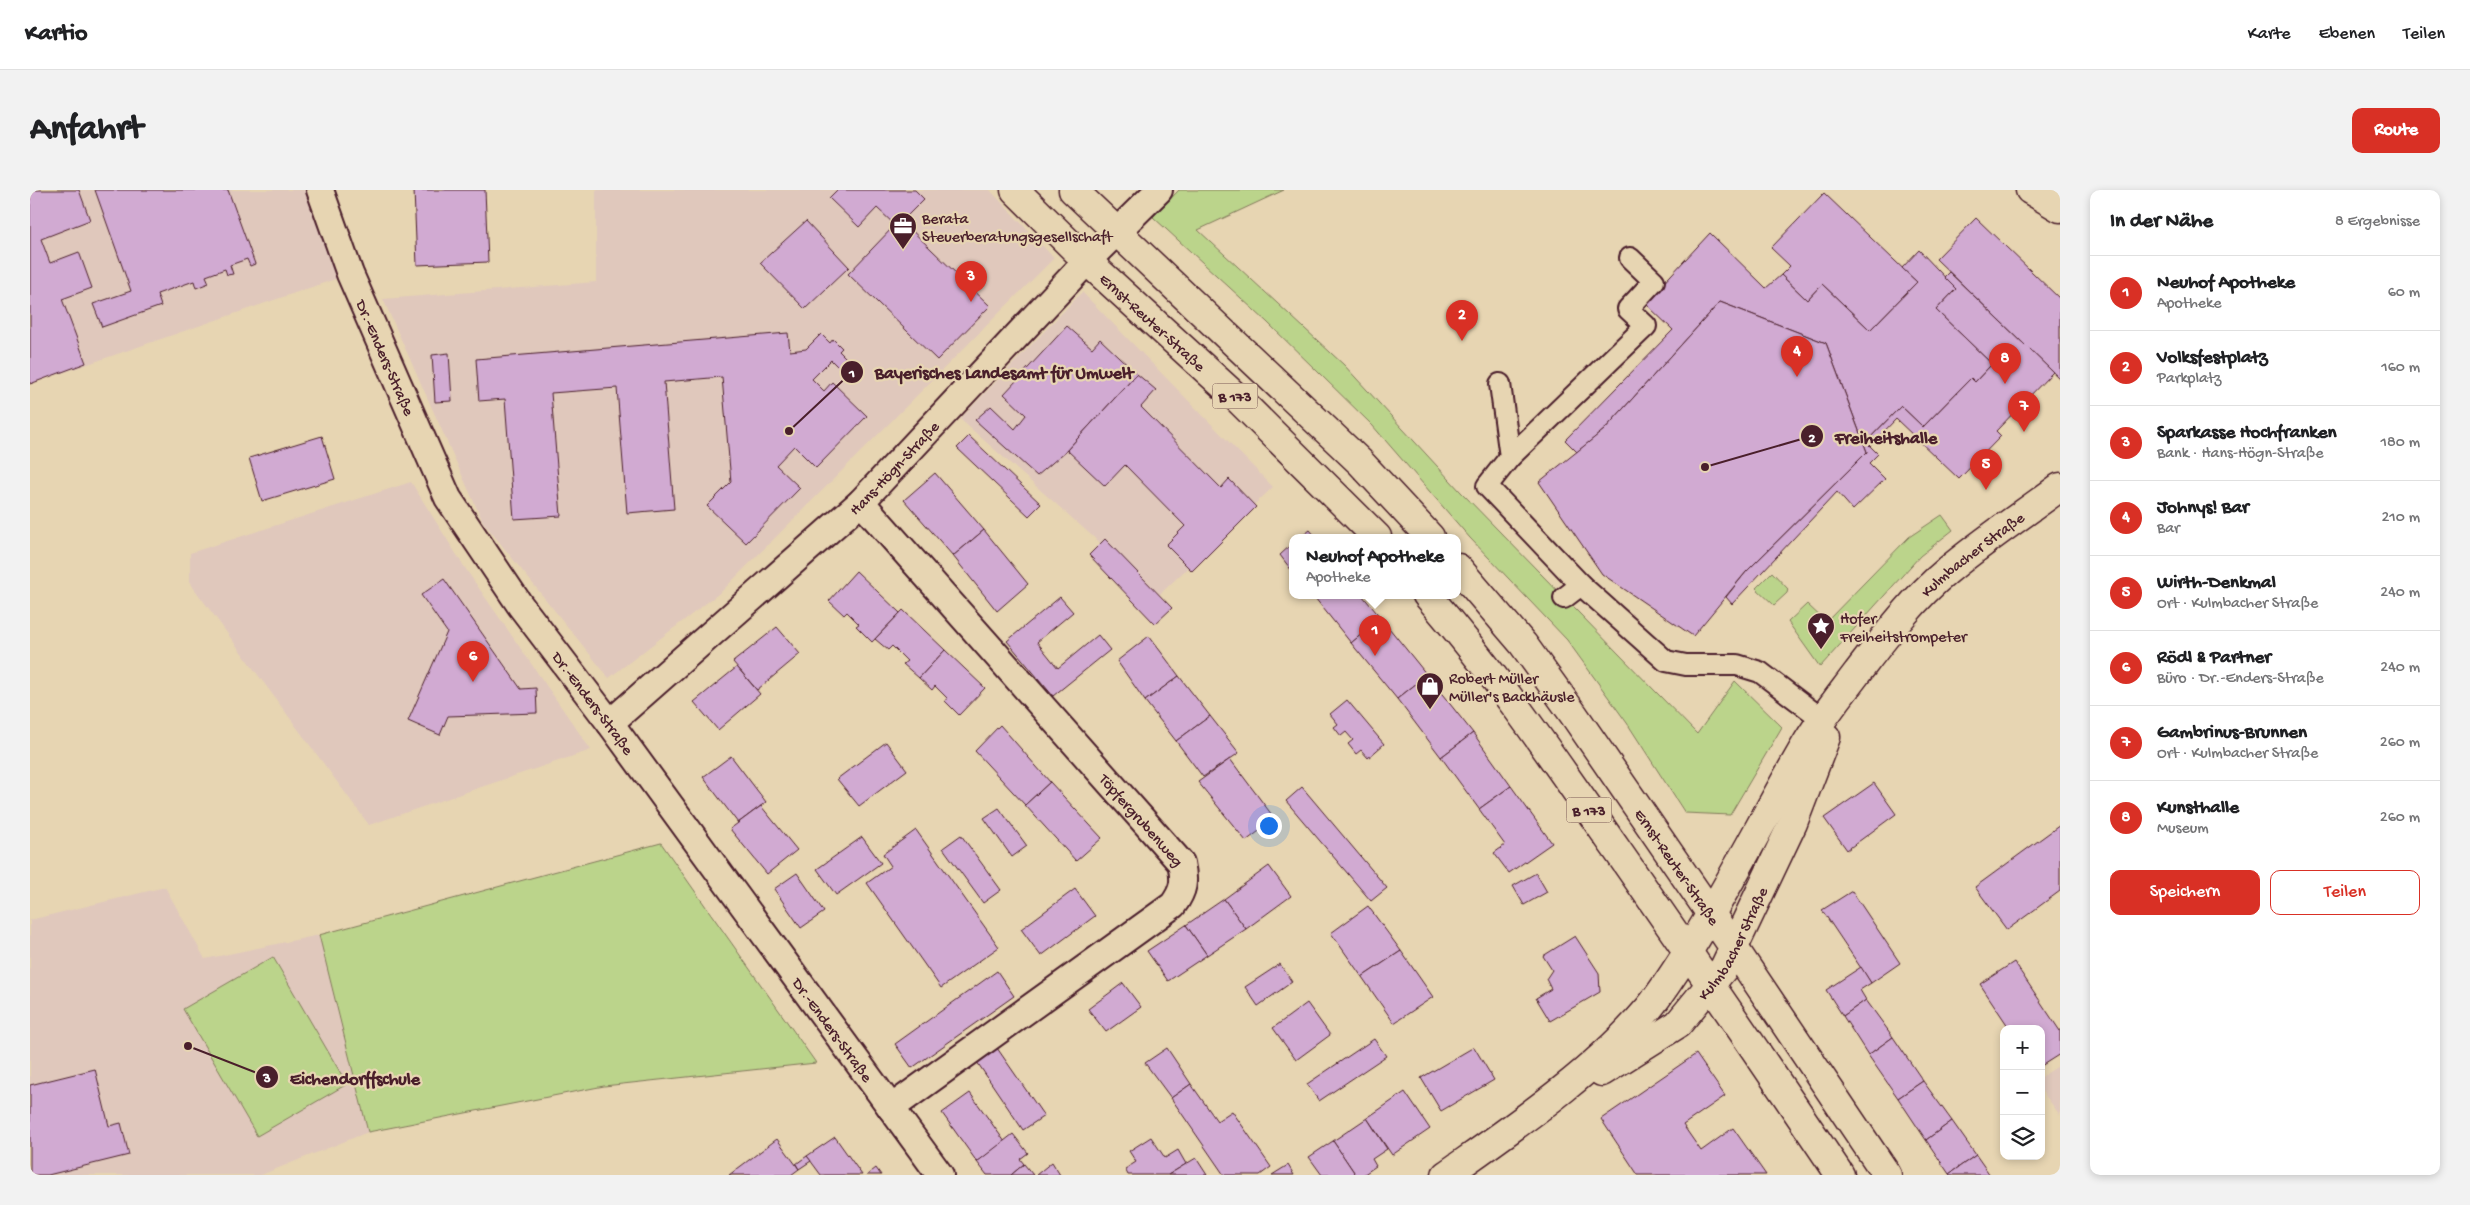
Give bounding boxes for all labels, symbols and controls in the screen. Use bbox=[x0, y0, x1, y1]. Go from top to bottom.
text: Kartio bbox=[25, 20, 88, 49]
text: Karte bbox=[2248, 24, 2291, 45]
text: Ebenen bbox=[2319, 24, 2375, 45]
text: Teilen bbox=[2403, 24, 2445, 45]
button: Route bbox=[2352, 108, 2440, 153]
text: Anfahrt bbox=[30, 110, 143, 151]
text: In der Nähe bbox=[2110, 210, 2213, 235]
office icon: Berata Steuerberatungsgesellschaft bbox=[888, 211, 918, 250]
place label: Berata Steuerberatungsgesellschaft bbox=[921, 211, 1114, 248]
text: 8 Ergebnisse bbox=[2335, 213, 2420, 232]
pin: 3 bbox=[955, 261, 987, 302]
street label: Ernst-Reuter-Straße bbox=[1094, 271, 1209, 378]
text: Neuhof Apotheke bbox=[2157, 272, 2295, 295]
text: 1 bbox=[2123, 284, 2129, 303]
text: 60 m bbox=[2388, 284, 2420, 303]
text: Apotheke bbox=[2157, 295, 2221, 314]
street label: Dr.-Enders-Straße bbox=[349, 297, 417, 420]
pin: 2 bbox=[1446, 300, 1478, 341]
pin: 4 bbox=[1781, 336, 1813, 377]
pin: 8 bbox=[1989, 343, 2021, 384]
text: Volksfestplatz bbox=[2157, 347, 2268, 370]
callout: Bayerisches Landesamt für Umwelt bbox=[840, 355, 1143, 388]
text: 2 bbox=[2122, 359, 2130, 378]
text: 160 m bbox=[2381, 359, 2420, 378]
text: Bayerisches Landesamt für Umwelt bbox=[874, 364, 1135, 385]
text: 1 bbox=[848, 365, 855, 383]
text: Parkplatz bbox=[2157, 370, 2221, 389]
road number: B 173 bbox=[1212, 384, 1258, 408]
pin: 7 bbox=[2008, 391, 2040, 432]
street label: Hans-Högn-Straße bbox=[847, 418, 945, 521]
callout: Freiheitshalle bbox=[1799, 420, 1947, 453]
text: Sparkasse Hochfranken bbox=[2157, 422, 2337, 445]
text: Freiheitshalle bbox=[1834, 429, 1938, 450]
text: 2 bbox=[1808, 430, 1816, 448]
text: 3 bbox=[2122, 434, 2130, 453]
text: 180 m bbox=[2381, 434, 2420, 453]
text: Bank · Hans-Högn-Straße bbox=[2157, 445, 2324, 464]
pin: 5 bbox=[1970, 449, 2002, 490]
text: Johnys! Bar bbox=[2157, 497, 2249, 520]
street label: Kulmbacher Straße bbox=[1918, 509, 2030, 603]
text: 4 bbox=[2122, 509, 2130, 528]
text: 210 m bbox=[2381, 509, 2420, 528]
text: Bar bbox=[2157, 520, 2180, 539]
popup bbox=[1289, 534, 1461, 599]
text: Neuhof Apotheke bbox=[1306, 546, 1444, 569]
text: Apotheke bbox=[1306, 569, 1370, 588]
text: Wirth-Denkmal bbox=[2157, 572, 2276, 595]
text: 5 bbox=[2122, 584, 2130, 603]
text: 240 m bbox=[2380, 584, 2420, 603]
text: Ort · Kulmbacher Straße bbox=[2157, 595, 2318, 614]
place icon: Hofer Freiheitstrompeter bbox=[1806, 611, 1836, 650]
place label: Hofer Freiheitstrompeter bbox=[1839, 611, 1968, 648]
pin: 1 bbox=[1359, 615, 1391, 656]
pin: 6 bbox=[457, 641, 489, 682]
text: Rödl & Partner bbox=[2157, 647, 2271, 670]
street label: Dr.-Enders-Straße bbox=[545, 648, 637, 760]
text: 6 bbox=[2122, 659, 2130, 678]
text: 240 m bbox=[2380, 659, 2420, 678]
text: Büro · Dr.-Enders-Straße bbox=[2157, 670, 2324, 689]
shop icon: Robert Müller Müller's Backhäusle bbox=[1415, 671, 1445, 710]
place label: Robert Müller Müller's Backhäusle bbox=[1449, 671, 1575, 708]
text: Gambrinus-Brunnen bbox=[2157, 722, 2307, 745]
text: 7 bbox=[2122, 734, 2130, 753]
text: 260 m bbox=[2380, 734, 2420, 753]
text: Ort · Kulmbacher Straße bbox=[2157, 745, 2318, 764]
street label: Töpfergrubenweg bbox=[1093, 771, 1186, 872]
text: Kunsthalle bbox=[2157, 797, 2239, 820]
road number: B 173 bbox=[1566, 798, 1612, 822]
street label: Ernst-Reuter-Straße bbox=[1629, 806, 1722, 931]
text: 8 bbox=[2122, 809, 2130, 828]
text: 260 m bbox=[2380, 809, 2420, 828]
your location bbox=[1256, 813, 1282, 839]
text: Museum bbox=[2157, 820, 2209, 839]
button: Speichern bbox=[2110, 870, 2260, 915]
button: Teilen bbox=[2270, 870, 2420, 915]
street label: Kulmbacher Straße bbox=[1695, 884, 1774, 1005]
street label: Dr.-Enders-Straße bbox=[786, 974, 875, 1088]
map controls bbox=[2000, 1025, 2045, 1160]
button: + bbox=[2000, 1025, 2045, 1070]
callout: Eichendorffschule bbox=[255, 1061, 430, 1094]
text: 3 bbox=[262, 1070, 271, 1088]
text: Eichendorffschule bbox=[290, 1070, 421, 1091]
button: − bbox=[2000, 1070, 2045, 1115]
button: layers bbox=[2000, 1115, 2045, 1160]

